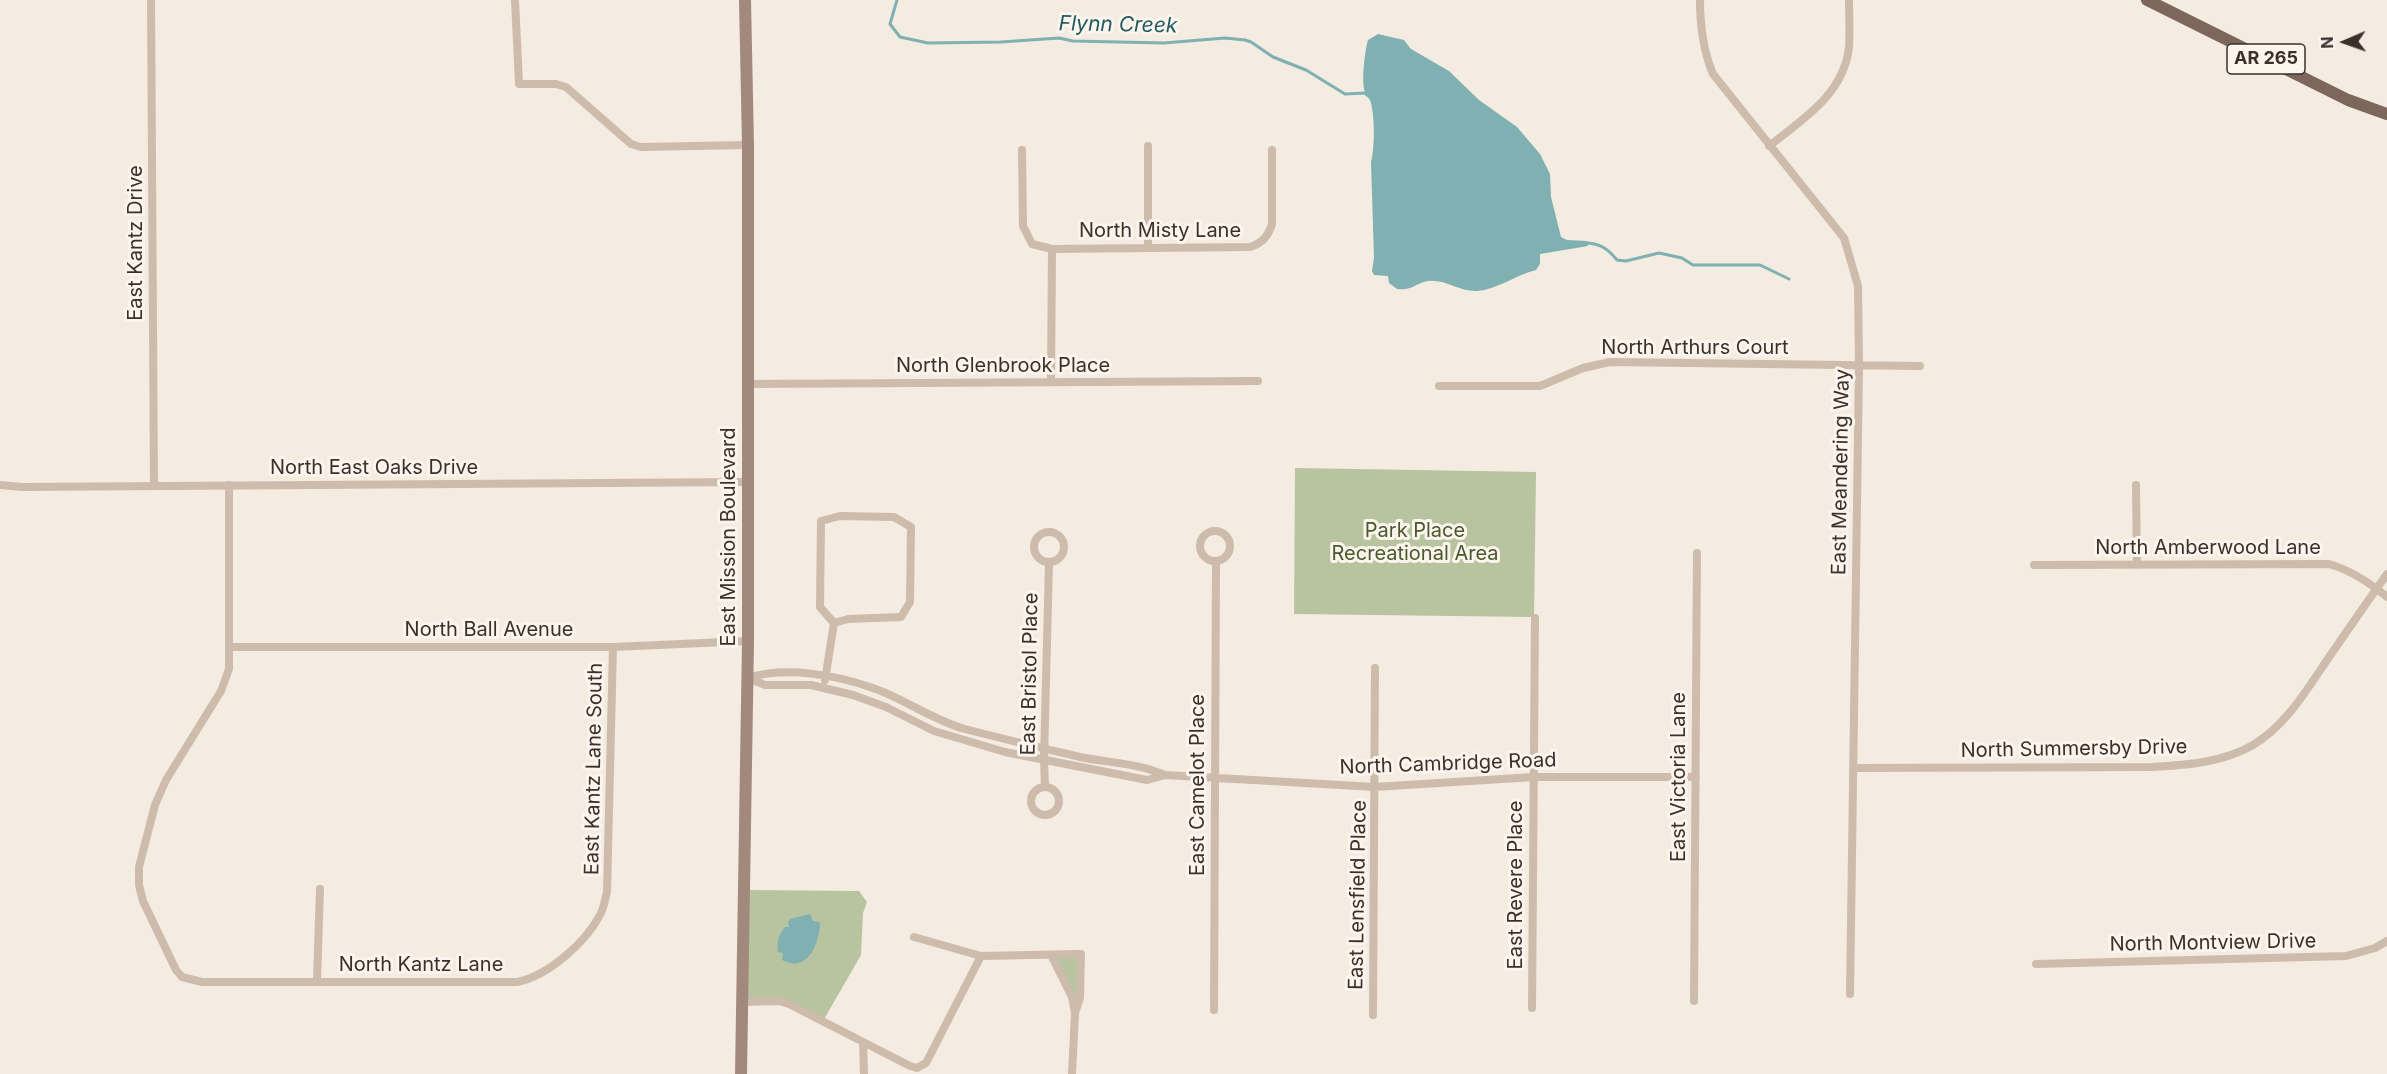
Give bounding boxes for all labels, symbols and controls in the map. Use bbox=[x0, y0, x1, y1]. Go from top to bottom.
water label: Flynn Creek bbox=[1058, 11, 1178, 39]
north arrow bbox=[2315, 12, 2375, 72]
text: N bbox=[2317, 36, 2337, 49]
road number: AR 265 bbox=[2227, 44, 2305, 74]
street label: East Kantz Drive bbox=[124, 165, 148, 321]
street label: North Misty Lane bbox=[1079, 219, 1241, 243]
street label: North Arthurs Court bbox=[1601, 336, 1789, 360]
street label: North Glenbrook Place bbox=[896, 354, 1110, 378]
street label: East Meandering Way bbox=[1827, 369, 1855, 575]
street label: East Mission Boulevard bbox=[717, 427, 741, 647]
street label: North East Oaks Drive bbox=[270, 456, 478, 480]
park label: Park Place Recreational Area bbox=[1332, 519, 1498, 566]
street label: North Amberwood Lane bbox=[2095, 536, 2321, 560]
street label: East Bristol Place bbox=[1017, 592, 1043, 756]
street label: North Ball Avenue bbox=[405, 618, 573, 642]
street label: East Kantz Lane South bbox=[580, 663, 608, 875]
street label: East Victoria Lane bbox=[1667, 692, 1691, 862]
street label: East Camelot Place bbox=[1186, 694, 1210, 876]
street label: North Summersby Drive bbox=[1960, 735, 2188, 763]
street label: North Cambridge Road bbox=[1339, 748, 1557, 780]
street label: East Lensfield Place bbox=[1344, 800, 1372, 990]
street label: East Revere Place bbox=[1504, 801, 1528, 969]
street label: North Montview Drive bbox=[2109, 929, 2317, 957]
street label: North Kantz Lane bbox=[339, 953, 503, 977]

